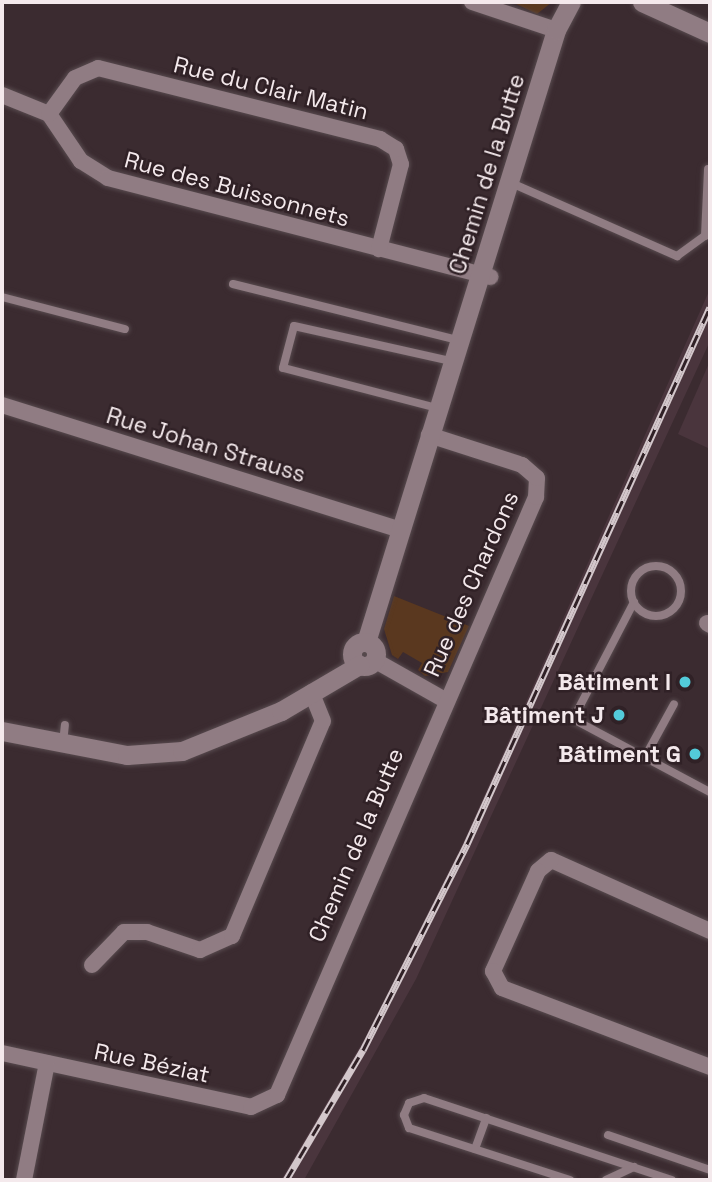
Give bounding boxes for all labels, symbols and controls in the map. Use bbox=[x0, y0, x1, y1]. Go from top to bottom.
street label: Rue du Clair Matin bbox=[171, 50, 371, 126]
street label: Chemin de la Butte bbox=[443, 71, 531, 277]
street label: Rue des Buissonnets bbox=[121, 146, 353, 232]
street label: Rue Johan Strauss bbox=[103, 402, 309, 488]
street label: Rue des Chardons bbox=[418, 487, 524, 681]
place label: Bâtiment I bbox=[557, 668, 671, 696]
marker: Bâtiment I bbox=[677, 674, 693, 690]
place label: Bâtiment J bbox=[484, 701, 605, 729]
marker: Bâtiment J bbox=[611, 707, 627, 723]
place label: Bâtiment G bbox=[558, 740, 681, 768]
street label: Chemin de la Butte bbox=[303, 744, 409, 946]
marker: Bâtiment G bbox=[687, 746, 703, 762]
street label: Rue Béziat bbox=[92, 1037, 212, 1089]

